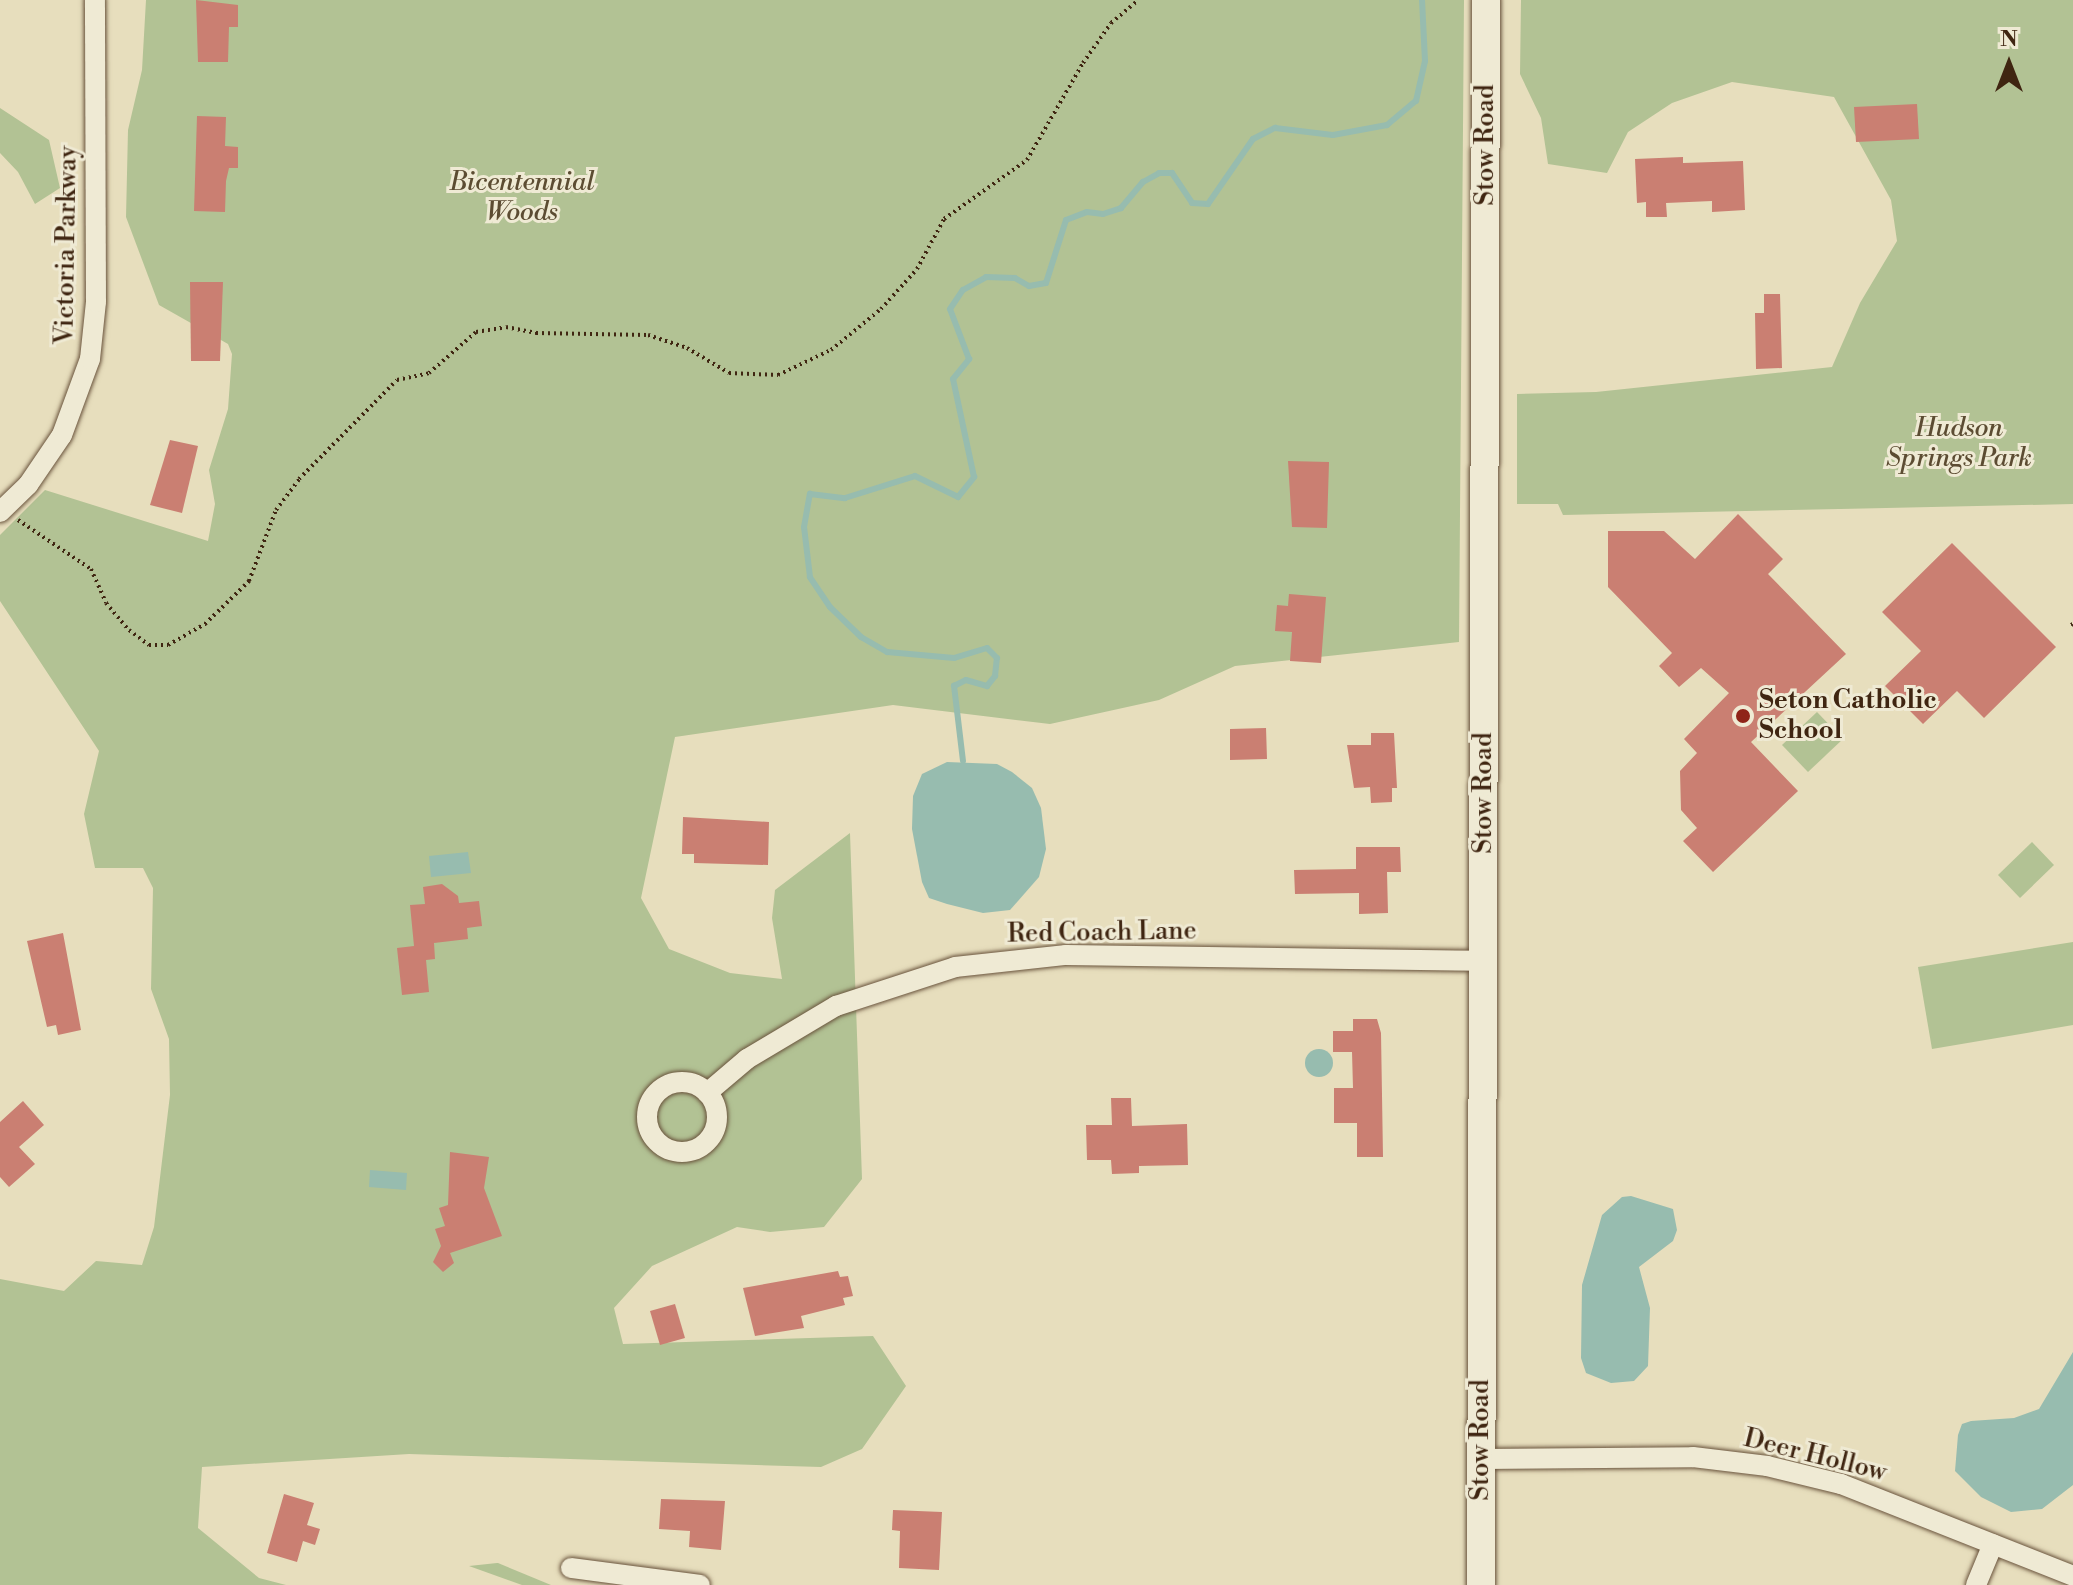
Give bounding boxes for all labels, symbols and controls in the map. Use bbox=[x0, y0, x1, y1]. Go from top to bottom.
north arrow bbox=[1969, 24, 2049, 104]
text: N bbox=[2000, 26, 2018, 53]
street label: Stow Road bbox=[1470, 84, 1502, 206]
street label: Victoria Parkway bbox=[50, 145, 84, 345]
park label: Bicentennial Woods bbox=[449, 167, 595, 228]
park label: Hudson Springs Park bbox=[1886, 413, 2032, 474]
place label: Seton Catholic School bbox=[1759, 685, 1937, 746]
marker: Seton Catholic School bbox=[1734, 707, 1752, 725]
street label: Stow Road bbox=[1468, 732, 1500, 854]
street label: Red Coach Lane bbox=[1007, 916, 1197, 950]
street label: Stow Road bbox=[1465, 1379, 1497, 1501]
street label: Deer Hollow bbox=[1740, 1423, 1890, 1489]

